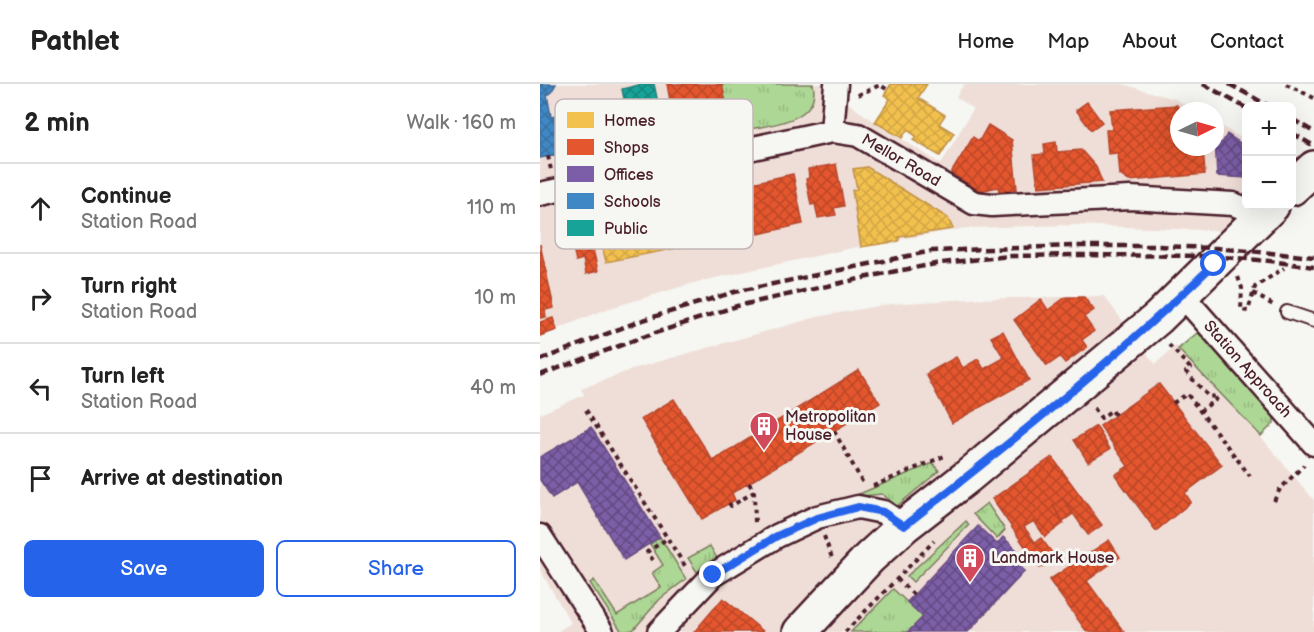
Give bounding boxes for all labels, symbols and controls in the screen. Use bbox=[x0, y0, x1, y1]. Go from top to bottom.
text: Pathlet bbox=[30, 25, 119, 58]
text: Home bbox=[957, 29, 1014, 54]
text: Map bbox=[1047, 29, 1089, 54]
text: About bbox=[1122, 29, 1177, 54]
text: Contact bbox=[1210, 29, 1284, 54]
legend bbox=[555, 99, 753, 249]
north arrow bbox=[1170, 102, 1224, 156]
map controls bbox=[1242, 102, 1296, 210]
button: + bbox=[1242, 102, 1296, 156]
text: 2 min bbox=[24, 108, 90, 139]
text: Walk · 160 m bbox=[407, 111, 516, 135]
text: Homes bbox=[604, 112, 656, 131]
street label: Mellor Road bbox=[858, 130, 944, 191]
text: Shops bbox=[604, 139, 649, 158]
button: − bbox=[1242, 156, 1296, 210]
text: Offices bbox=[604, 166, 654, 185]
text: Continue bbox=[81, 183, 171, 210]
icon: ahead bbox=[24, 192, 57, 225]
text: Schools bbox=[604, 193, 661, 212]
text: 110 m bbox=[467, 196, 516, 220]
text: Station Road bbox=[81, 210, 197, 234]
text: Public bbox=[604, 220, 648, 239]
route start bbox=[1200, 250, 1226, 276]
text: Turn right bbox=[81, 273, 177, 300]
icon: right bbox=[24, 282, 57, 315]
text: 10 m bbox=[475, 286, 516, 310]
text: Station Road bbox=[81, 300, 197, 324]
street label: Station Approach bbox=[1200, 317, 1296, 422]
text: Turn left bbox=[81, 363, 165, 390]
icon: left bbox=[24, 372, 57, 405]
text: 40 m bbox=[470, 376, 516, 400]
text: Station Road bbox=[81, 390, 197, 414]
place label: Metropolitan House bbox=[785, 408, 876, 445]
building icon: Metropolitan House bbox=[748, 410, 780, 452]
icon: arrive bbox=[24, 462, 57, 495]
text: Arrive at destination bbox=[81, 465, 283, 492]
button: Save bbox=[24, 540, 264, 597]
button: Share bbox=[276, 540, 516, 597]
building icon: Landmark House bbox=[954, 542, 986, 584]
place label: Landmark House bbox=[991, 549, 1115, 568]
route end bbox=[699, 561, 725, 587]

